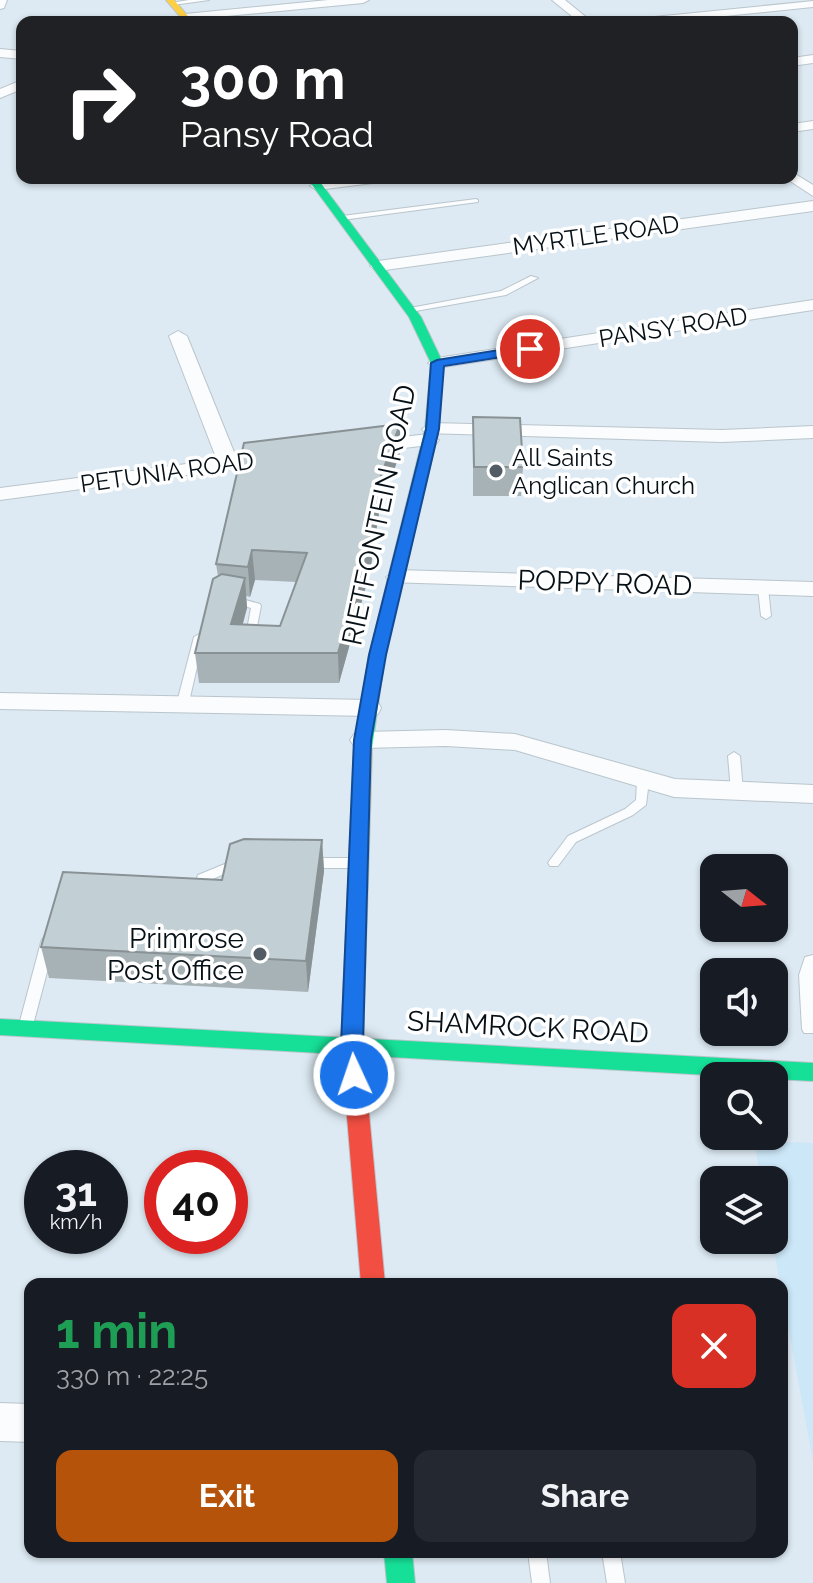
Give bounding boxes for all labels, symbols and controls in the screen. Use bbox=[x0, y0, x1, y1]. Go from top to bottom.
text: 300 m bbox=[180, 46, 346, 112]
icon: right bbox=[48, 48, 152, 152]
text: Pansy Road bbox=[180, 113, 374, 155]
street label: MYRTLE ROAD bbox=[511, 209, 681, 261]
street label: PANSY ROAD bbox=[597, 301, 749, 353]
pin bbox=[496, 315, 564, 383]
icon: arrive bbox=[508, 327, 552, 371]
street label: RIETFONTEIN ROAD bbox=[335, 382, 423, 648]
place label: All Saints Anglican Church bbox=[512, 443, 695, 500]
street label: PETUNIA ROAD bbox=[78, 445, 256, 499]
marker: All Saints Anglican Church bbox=[487, 462, 505, 480]
street label: POPPY ROAD bbox=[517, 563, 693, 603]
north arrow bbox=[700, 854, 788, 942]
map controls bbox=[700, 854, 788, 1254]
place label: Primrose Post Office bbox=[107, 922, 244, 987]
marker: Primrose Post Office bbox=[251, 945, 269, 963]
button: sound bbox=[700, 958, 788, 1046]
street label: SHAMROCK ROAD bbox=[406, 1004, 650, 1050]
position arrow bbox=[312, 1033, 396, 1117]
button: search bbox=[700, 1062, 788, 1150]
speed limit sign: 40 bbox=[144, 1150, 248, 1254]
button: layers bbox=[700, 1166, 788, 1254]
text: 31 bbox=[55, 1168, 97, 1215]
text: km/h bbox=[50, 1210, 102, 1234]
text: 1 min bbox=[56, 1303, 177, 1359]
button: close bbox=[672, 1304, 756, 1388]
text: 330 m · 22:25 bbox=[56, 1361, 208, 1391]
button: Exit bbox=[56, 1450, 398, 1542]
button: Share bbox=[414, 1450, 756, 1542]

